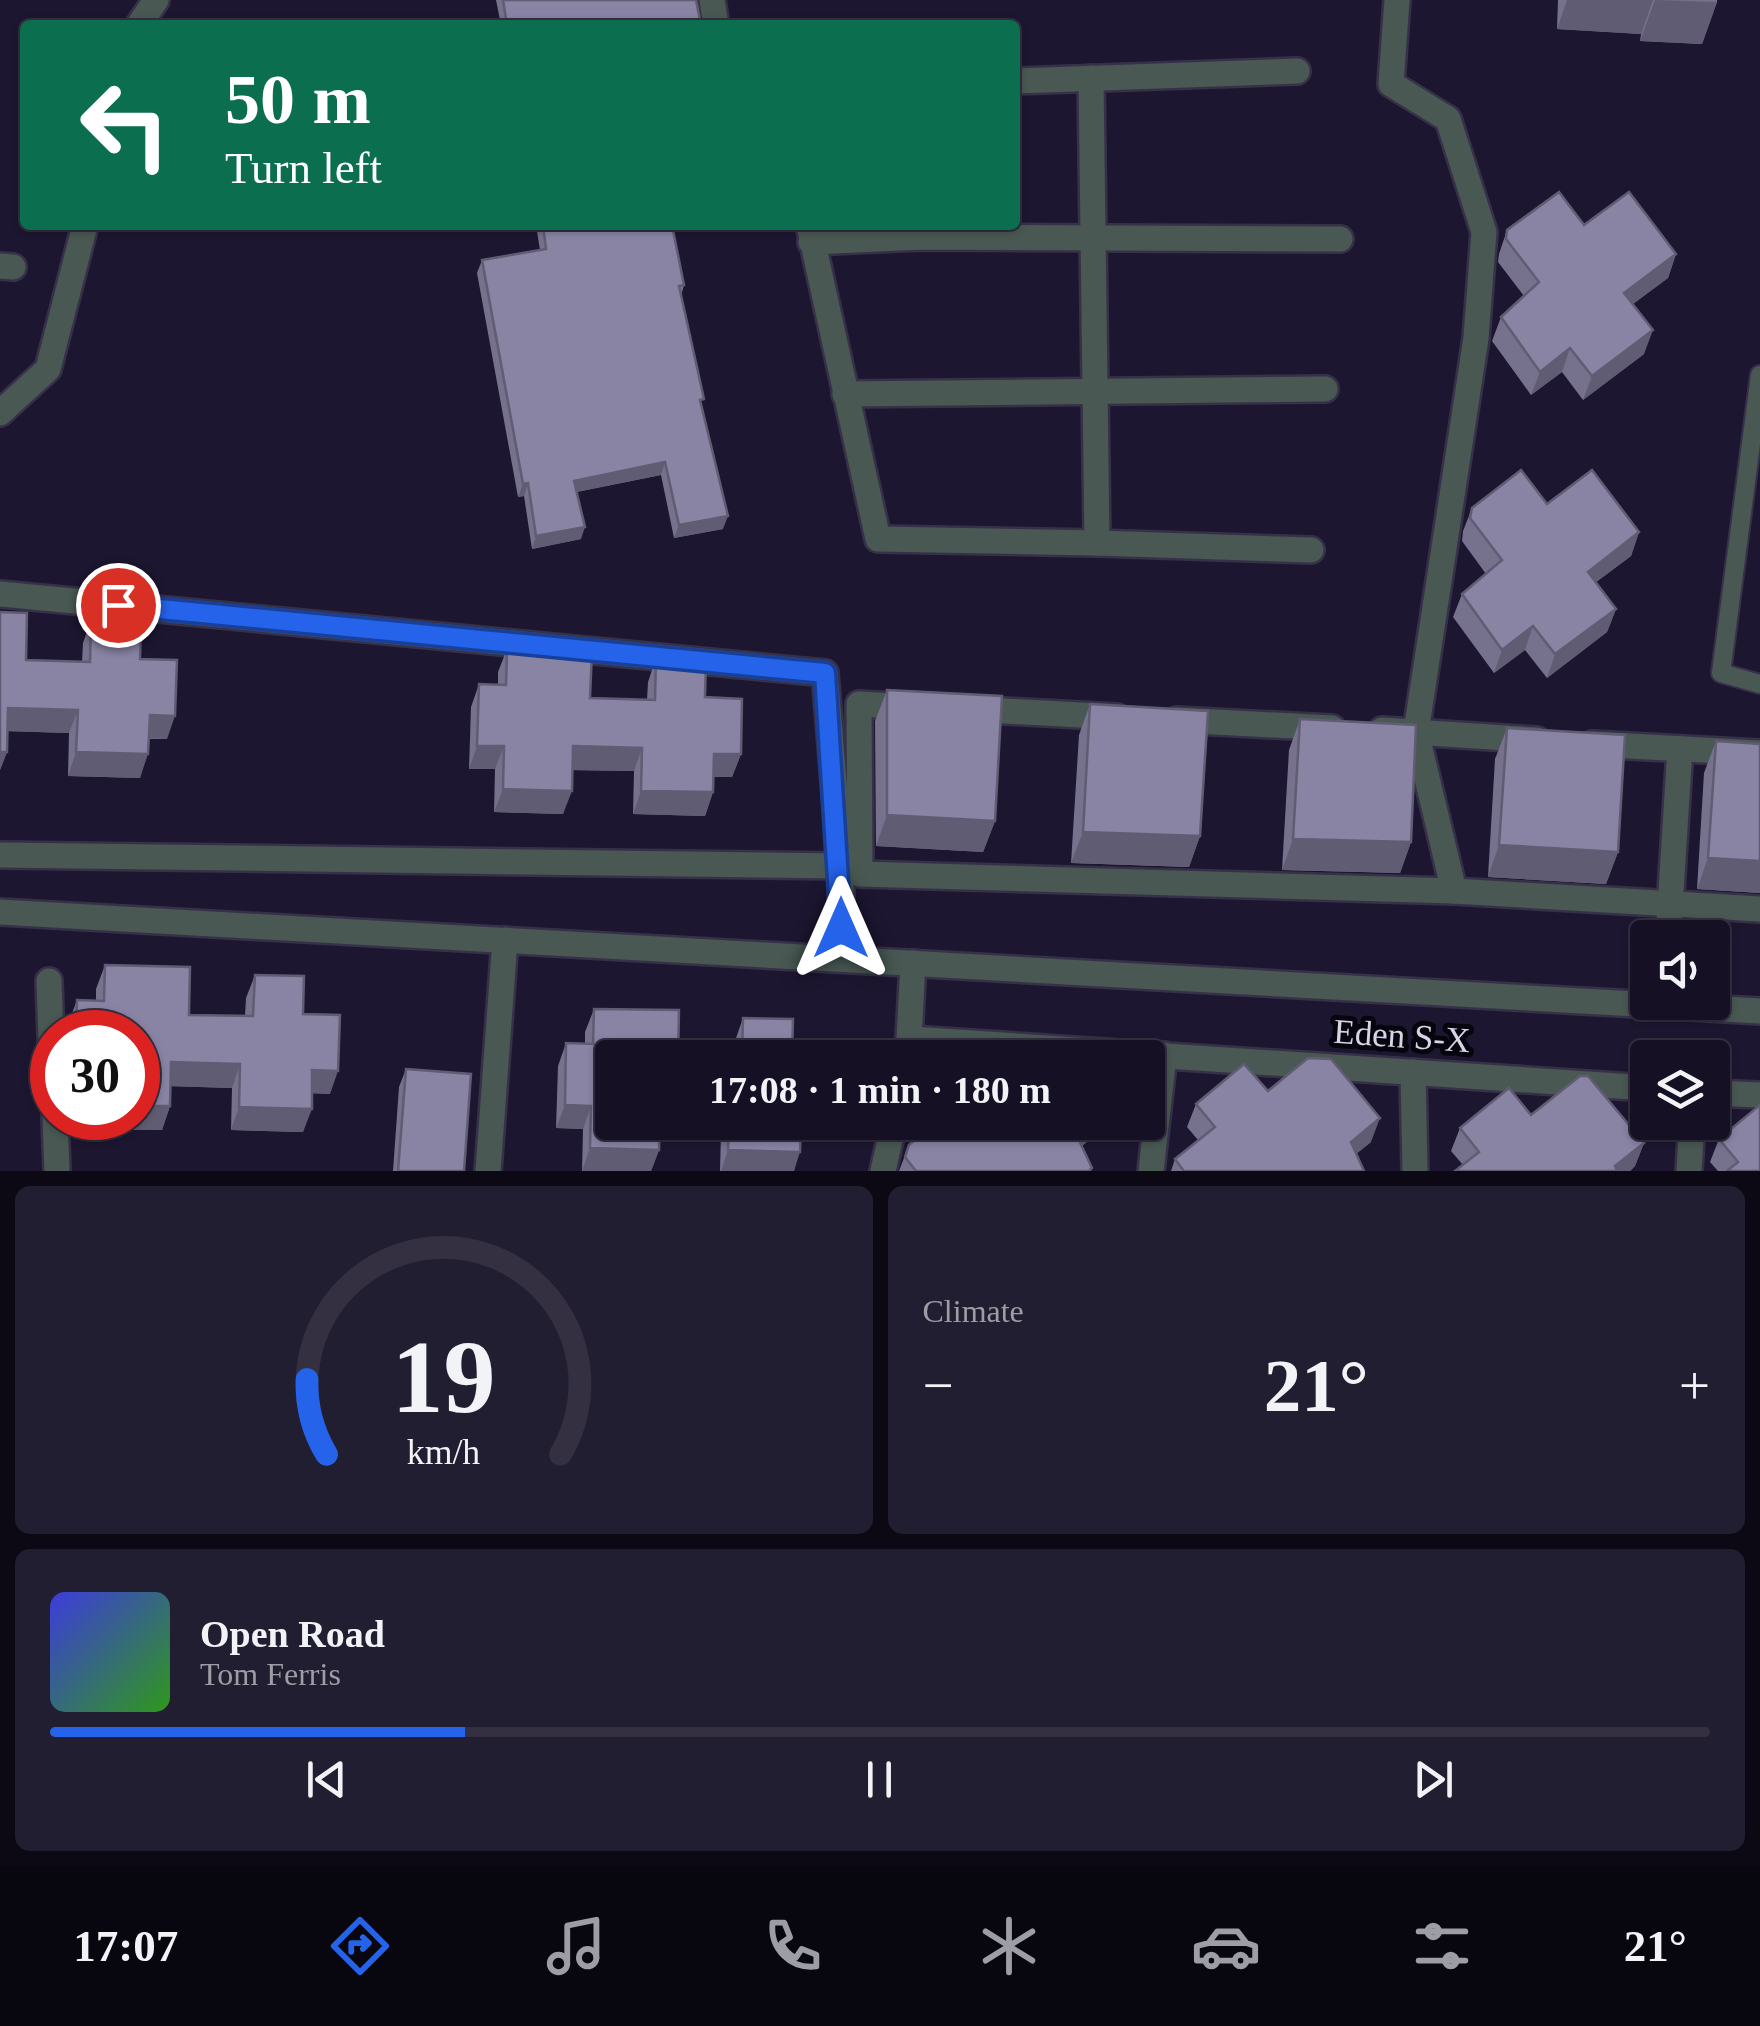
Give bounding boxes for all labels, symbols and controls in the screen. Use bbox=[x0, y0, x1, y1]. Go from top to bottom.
icon: left bbox=[60, 60, 190, 190]
text: 50 m bbox=[225, 61, 371, 138]
text: Turn left bbox=[225, 143, 382, 193]
pin bbox=[76, 563, 161, 648]
icon: arrive bbox=[91, 578, 146, 633]
position arrow bbox=[789, 876, 893, 980]
map controls bbox=[1630, 920, 1730, 1140]
button: sound bbox=[1630, 920, 1730, 1020]
speed limit sign: 30 bbox=[30, 1010, 160, 1140]
street label: Eden S-X bbox=[1332, 1012, 1472, 1060]
button: layers bbox=[1630, 1040, 1730, 1140]
text: 17:08 · 1 min · 180 m bbox=[709, 1069, 1051, 1111]
text: Climate bbox=[923, 1293, 1024, 1329]
text: 19 bbox=[392, 1319, 496, 1434]
text: 21° bbox=[1264, 1344, 1369, 1427]
text: − bbox=[923, 1355, 954, 1416]
text: + bbox=[1679, 1355, 1710, 1416]
text: km/h bbox=[407, 1432, 481, 1472]
text: Open Road bbox=[200, 1613, 385, 1655]
text: Tom Ferris bbox=[200, 1656, 341, 1692]
icon: previous bbox=[299, 1752, 354, 1807]
icon: pause bbox=[852, 1752, 907, 1807]
icon: next bbox=[1406, 1752, 1461, 1807]
icon: directions bbox=[325, 1911, 395, 1981]
icon: music bbox=[541, 1911, 611, 1981]
icon: phone bbox=[758, 1911, 828, 1981]
icon: climate bbox=[974, 1911, 1044, 1981]
icon: car bbox=[1191, 1911, 1261, 1981]
icon: filters bbox=[1407, 1911, 1477, 1981]
text: 17:07 bbox=[73, 1921, 178, 1971]
text: 21° bbox=[1624, 1921, 1687, 1971]

